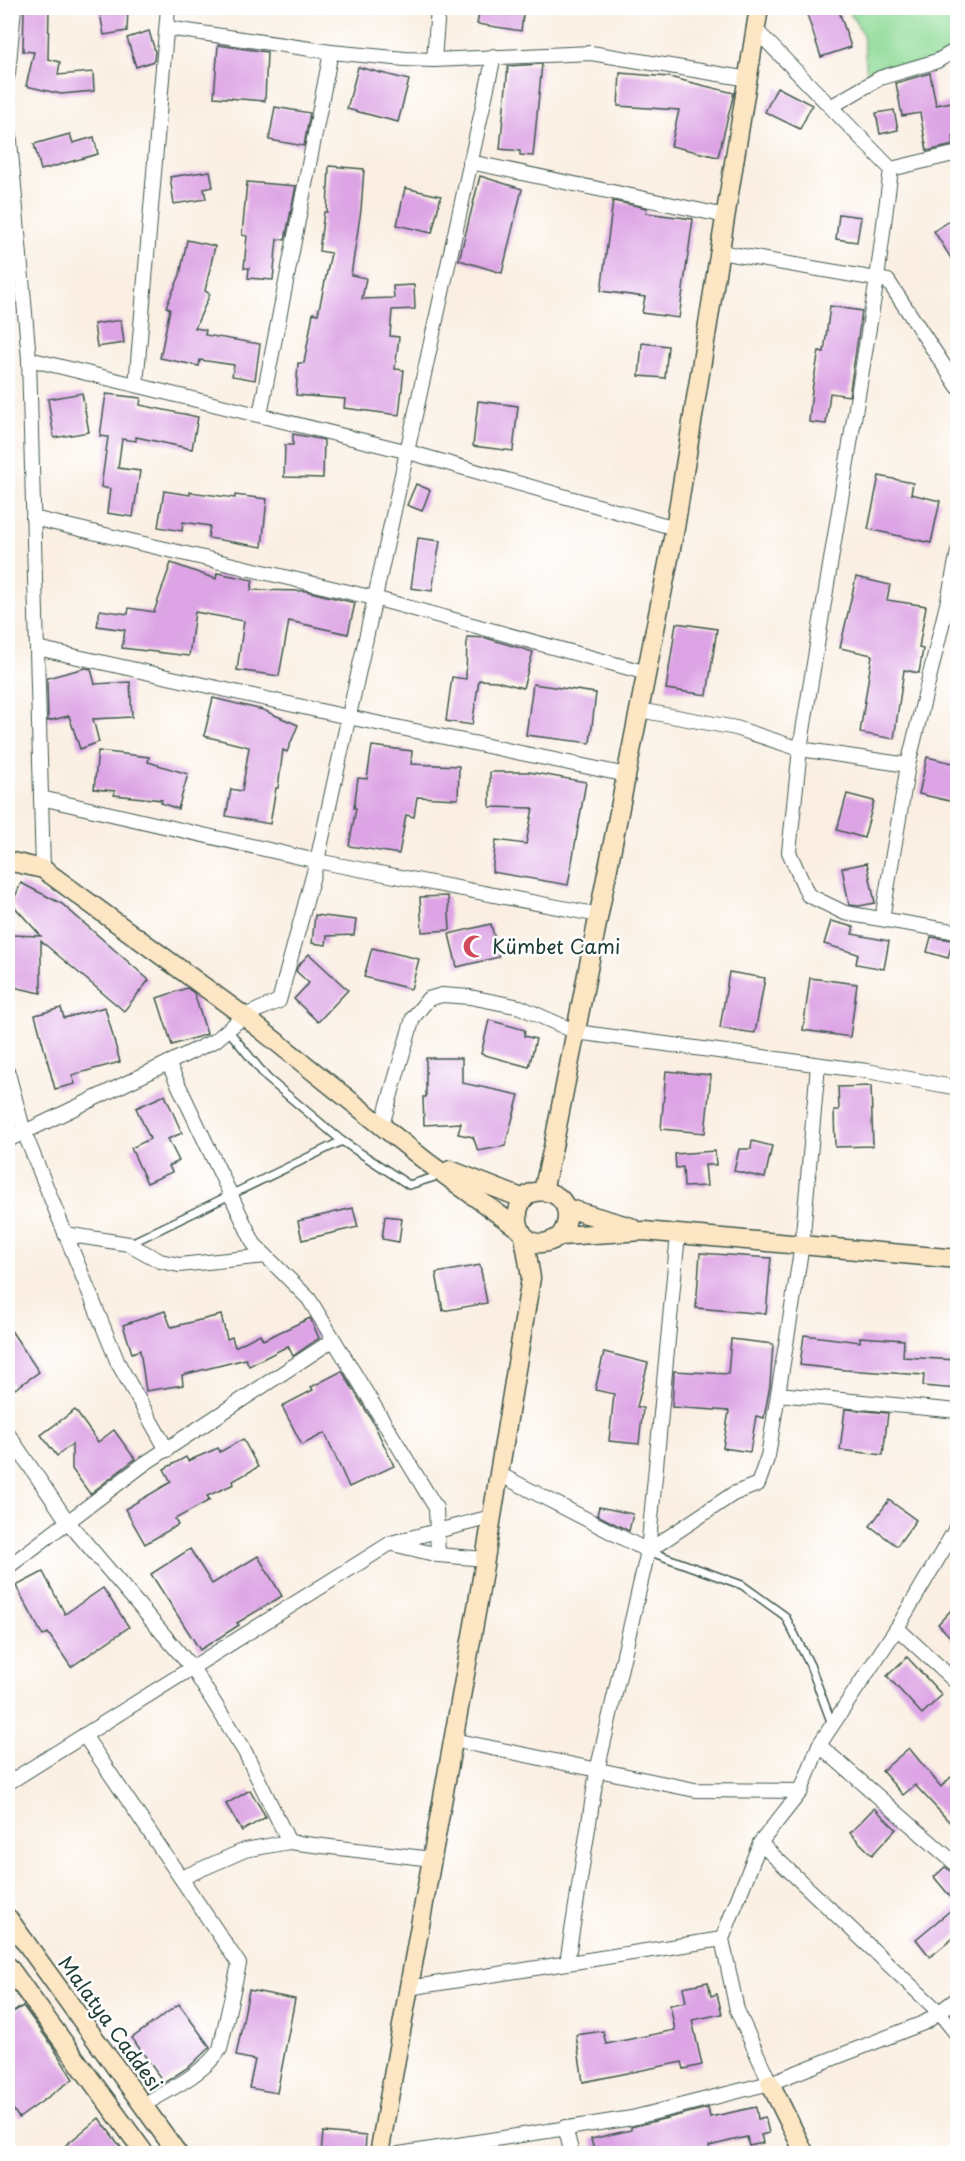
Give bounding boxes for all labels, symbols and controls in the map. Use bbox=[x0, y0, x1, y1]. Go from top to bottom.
place label: Kümbet Cami bbox=[492, 931, 621, 961]
mosque icon: Kümbet Cami bbox=[461, 933, 487, 959]
street label: Malatya Caddesi bbox=[52, 1949, 170, 2097]

